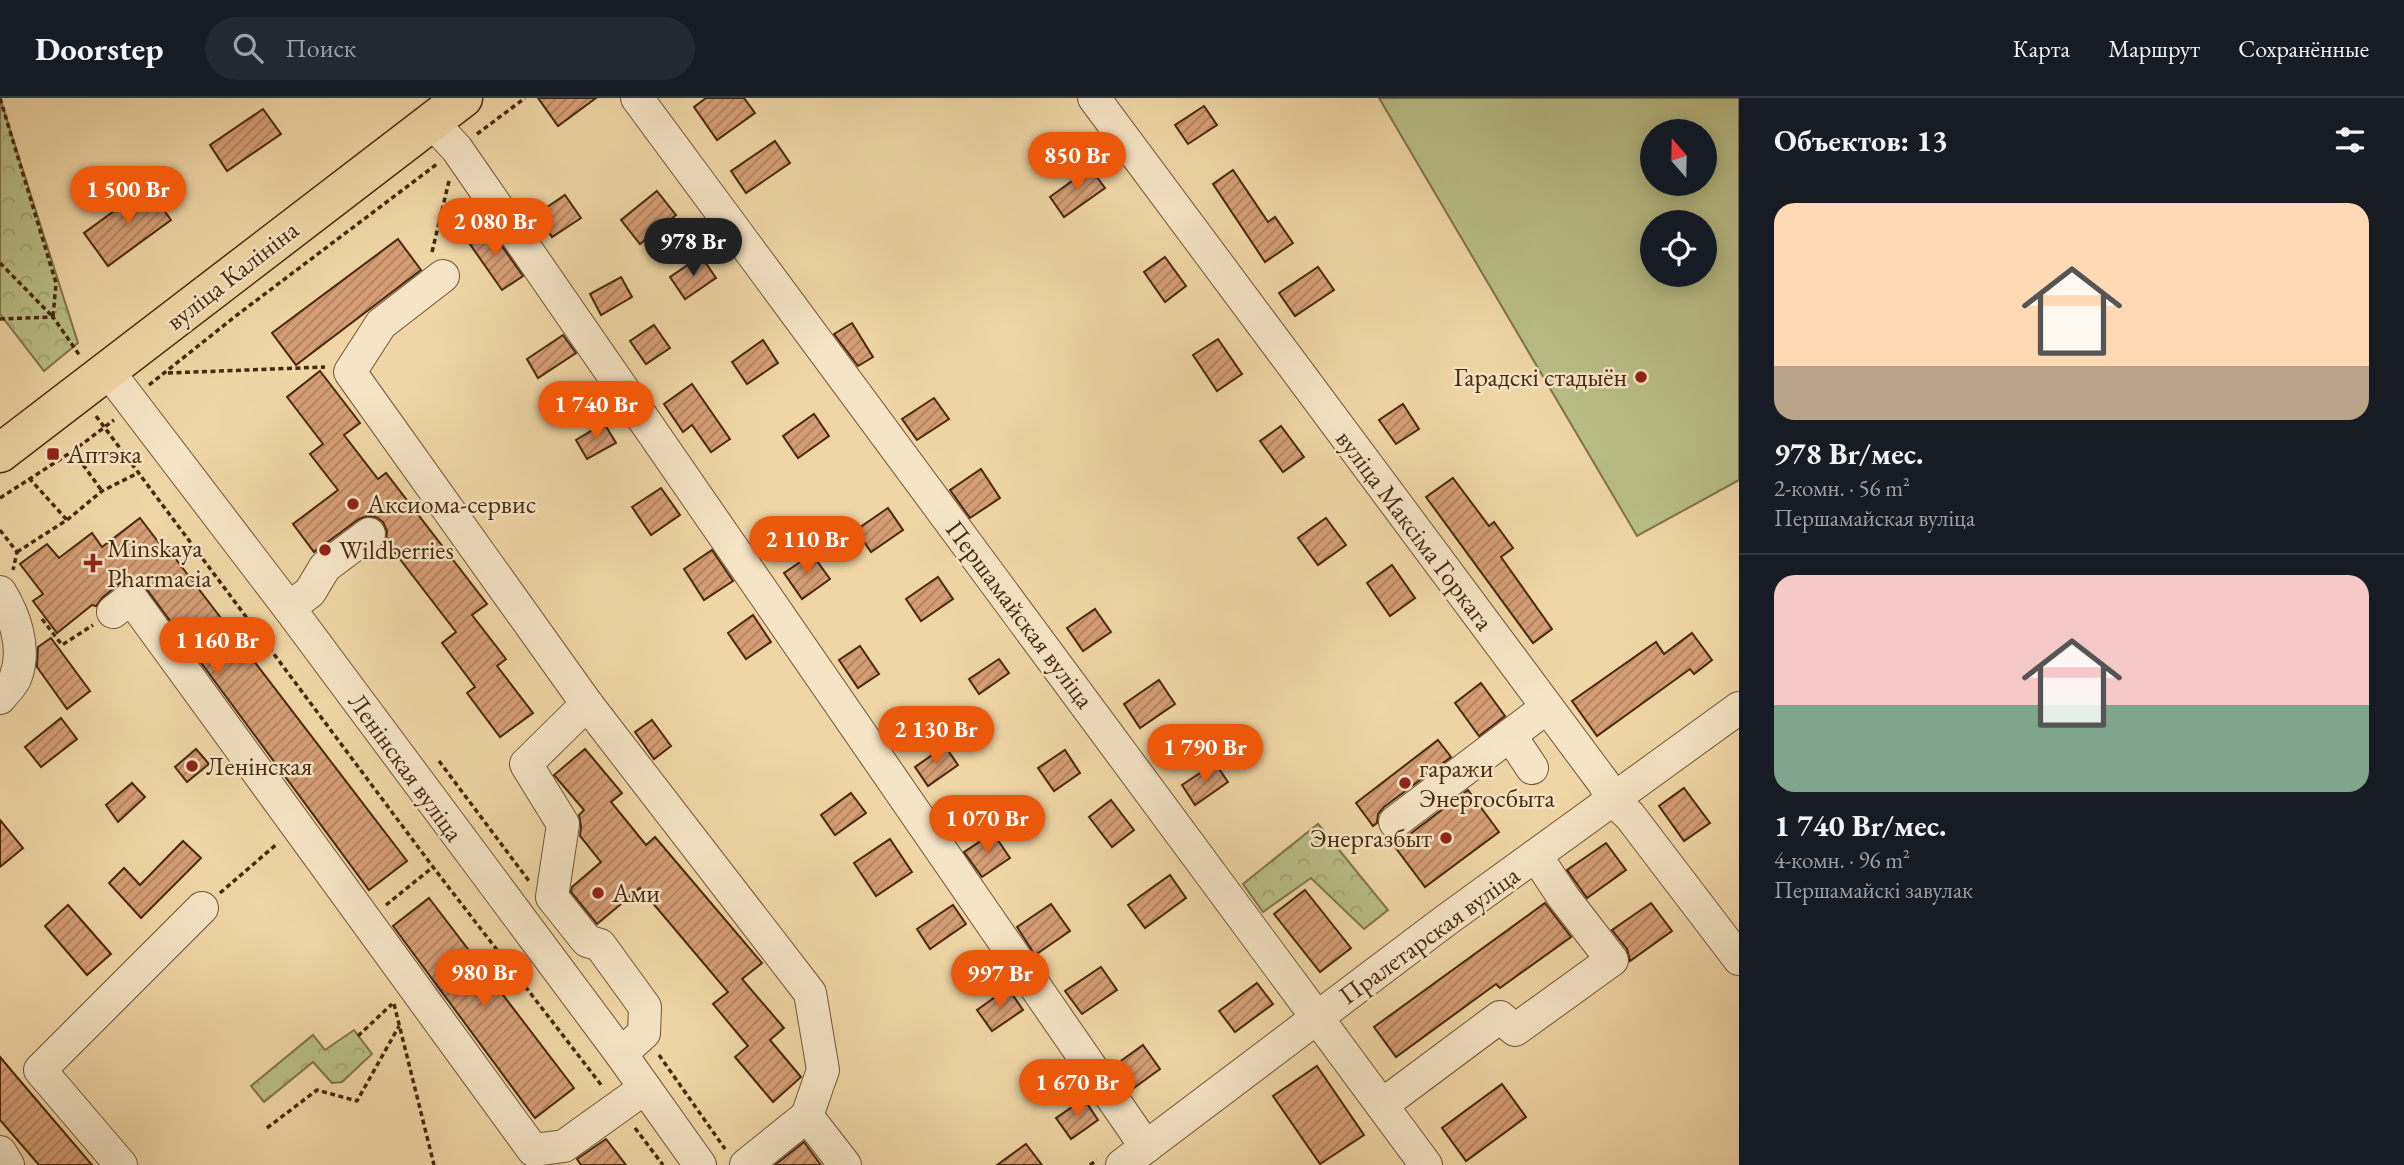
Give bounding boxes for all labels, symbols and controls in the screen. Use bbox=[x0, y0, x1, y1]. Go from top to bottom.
search box bbox=[205, 17, 695, 80]
text: Doorstep bbox=[35, 27, 163, 70]
icon: search bbox=[229, 29, 267, 67]
text: Поиск bbox=[285, 31, 356, 65]
text: Карта bbox=[2013, 33, 2070, 64]
text: Маршрут bbox=[2108, 33, 2200, 64]
text: Сохранённые bbox=[2238, 33, 2369, 64]
north arrow bbox=[1640, 119, 1717, 196]
map controls bbox=[1640, 119, 1717, 287]
text: Объектов: 13 bbox=[1774, 121, 1948, 160]
icon: filters bbox=[2331, 121, 2369, 159]
pin: 850 Br bbox=[1020, 132, 1134, 192]
text: 850 Br bbox=[1044, 140, 1110, 170]
pin: 1 500 Br bbox=[56, 166, 200, 226]
text: 1 500 Br bbox=[86, 174, 170, 204]
pin: 2 080 Br bbox=[423, 198, 567, 258]
text: 2 080 Br bbox=[453, 206, 537, 236]
button: locate bbox=[1640, 210, 1717, 287]
street label: вуліца Калініна bbox=[159, 212, 306, 337]
pin: 978 Br bbox=[636, 218, 750, 278]
text: 978 Br bbox=[660, 226, 726, 256]
icon: home bbox=[2009, 248, 2135, 374]
place label: Гарадскі стадыён bbox=[1454, 360, 1627, 394]
marker: Гарадскі стадыён bbox=[1633, 369, 1649, 385]
pin: 1 740 Br bbox=[524, 382, 668, 441]
text: 1 740 Br bbox=[554, 389, 638, 419]
street label: вуліца Максіма Горкага bbox=[1328, 423, 1502, 638]
text: 978 Br/мес. bbox=[1774, 434, 1923, 473]
place label: Аптэка bbox=[66, 437, 142, 471]
marker: Аптэка bbox=[45, 446, 61, 462]
text: 2-комн. · 56 m² bbox=[1774, 473, 1910, 503]
place label: Аксиома-сервис bbox=[366, 487, 536, 521]
marker: Аксиома-сервис bbox=[345, 496, 361, 512]
text: Першамайская вуліца bbox=[1774, 503, 1975, 533]
street label: Першамайская вуліца bbox=[938, 513, 1102, 715]
pin: 2 110 Br bbox=[735, 517, 879, 576]
text: 2 110 Br bbox=[765, 524, 849, 554]
place label: Minskaya Pharmacia bbox=[107, 531, 212, 595]
place label: Wildberries bbox=[339, 533, 454, 567]
marker: Wildberries bbox=[317, 542, 333, 558]
marker: Minskaya Pharmacia bbox=[85, 555, 101, 571]
pin: 1 160 Br bbox=[145, 618, 289, 677]
icon: home bbox=[2009, 620, 2135, 746]
text: 1 160 Br bbox=[175, 625, 259, 655]
street label: Ленінская вуліца bbox=[341, 686, 472, 848]
pin: 2 130 Br bbox=[864, 706, 1008, 766]
text: 2 130 Br bbox=[894, 714, 978, 744]
pin: 1 790 Br bbox=[1133, 724, 1277, 784]
text: 1 790 Br bbox=[1163, 732, 1247, 762]
place label: Ленінская bbox=[206, 749, 312, 783]
place label: гаражи Энергосбыта bbox=[1419, 751, 1556, 815]
marker: Ленінская bbox=[184, 758, 200, 774]
marker: гаражи Энергосбыта bbox=[1397, 775, 1413, 791]
pin: 1 070 Br bbox=[915, 796, 1059, 855]
text: 1 070 Br bbox=[945, 803, 1029, 833]
text: 1 740 Br/мес. bbox=[1774, 806, 1946, 845]
place label: Энергазбыт bbox=[1310, 821, 1432, 855]
marker: Энергазбыт bbox=[1438, 830, 1454, 846]
text: 4-комн. · 96 m² bbox=[1774, 845, 1910, 875]
street label: Пралетарская вуліца bbox=[1332, 858, 1527, 1012]
text: Першамайскі завулак bbox=[1774, 875, 1973, 905]
place label: Ами bbox=[611, 876, 660, 910]
marker: Ами bbox=[590, 885, 606, 901]
pin: 980 Br bbox=[427, 950, 541, 1009]
pin: 997 Br bbox=[943, 950, 1057, 1010]
text: 980 Br bbox=[451, 957, 517, 987]
text: 997 Br bbox=[967, 958, 1033, 988]
pin: 1 670 Br bbox=[1005, 1060, 1149, 1119]
text: 1 670 Br bbox=[1035, 1067, 1119, 1097]

